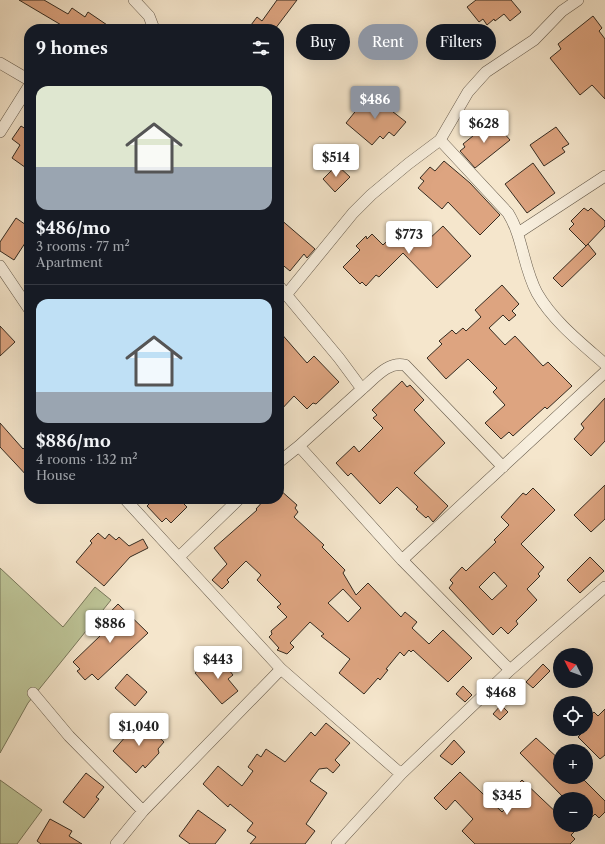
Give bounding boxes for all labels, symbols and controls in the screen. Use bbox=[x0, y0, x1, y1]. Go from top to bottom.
chip: Buy bbox=[296, 24, 350, 60]
chip: Rent bbox=[358, 24, 418, 60]
chip: Filters bbox=[426, 24, 496, 60]
icon: filters bbox=[250, 37, 272, 59]
text: 9 homes bbox=[36, 38, 108, 58]
pin: $486 bbox=[351, 86, 399, 120]
text: $486 bbox=[360, 91, 390, 107]
pin: $628 bbox=[460, 110, 508, 144]
icon: home bbox=[118, 112, 190, 184]
text: $628 bbox=[469, 115, 499, 131]
pin: $514 bbox=[312, 144, 360, 178]
text: $514 bbox=[322, 149, 350, 165]
text: $486/mo bbox=[36, 218, 110, 238]
pin: $773 bbox=[385, 221, 433, 255]
text: $773 bbox=[395, 226, 423, 242]
text: 3 rooms · 77 m² bbox=[36, 238, 130, 254]
text: Apartment bbox=[36, 254, 103, 270]
icon: home bbox=[118, 325, 190, 397]
text: $886/mo bbox=[36, 431, 111, 451]
text: 4 rooms · 132 m² bbox=[36, 451, 138, 467]
text: House bbox=[36, 467, 76, 483]
pin: $886 bbox=[86, 610, 134, 644]
text: $886 bbox=[94, 615, 126, 631]
pin: $443 bbox=[194, 646, 242, 680]
north arrow bbox=[553, 648, 593, 688]
map controls bbox=[553, 648, 593, 832]
text: $443 bbox=[203, 651, 233, 667]
pin: $468 bbox=[477, 679, 525, 713]
text: $468 bbox=[486, 684, 516, 700]
button: locate bbox=[553, 696, 593, 736]
pin: $1,040 bbox=[106, 713, 172, 747]
text: $1,040 bbox=[119, 718, 159, 734]
button: + bbox=[553, 744, 593, 784]
pin: $345 bbox=[483, 782, 531, 816]
text: $345 bbox=[492, 787, 522, 803]
button: − bbox=[553, 792, 593, 832]

